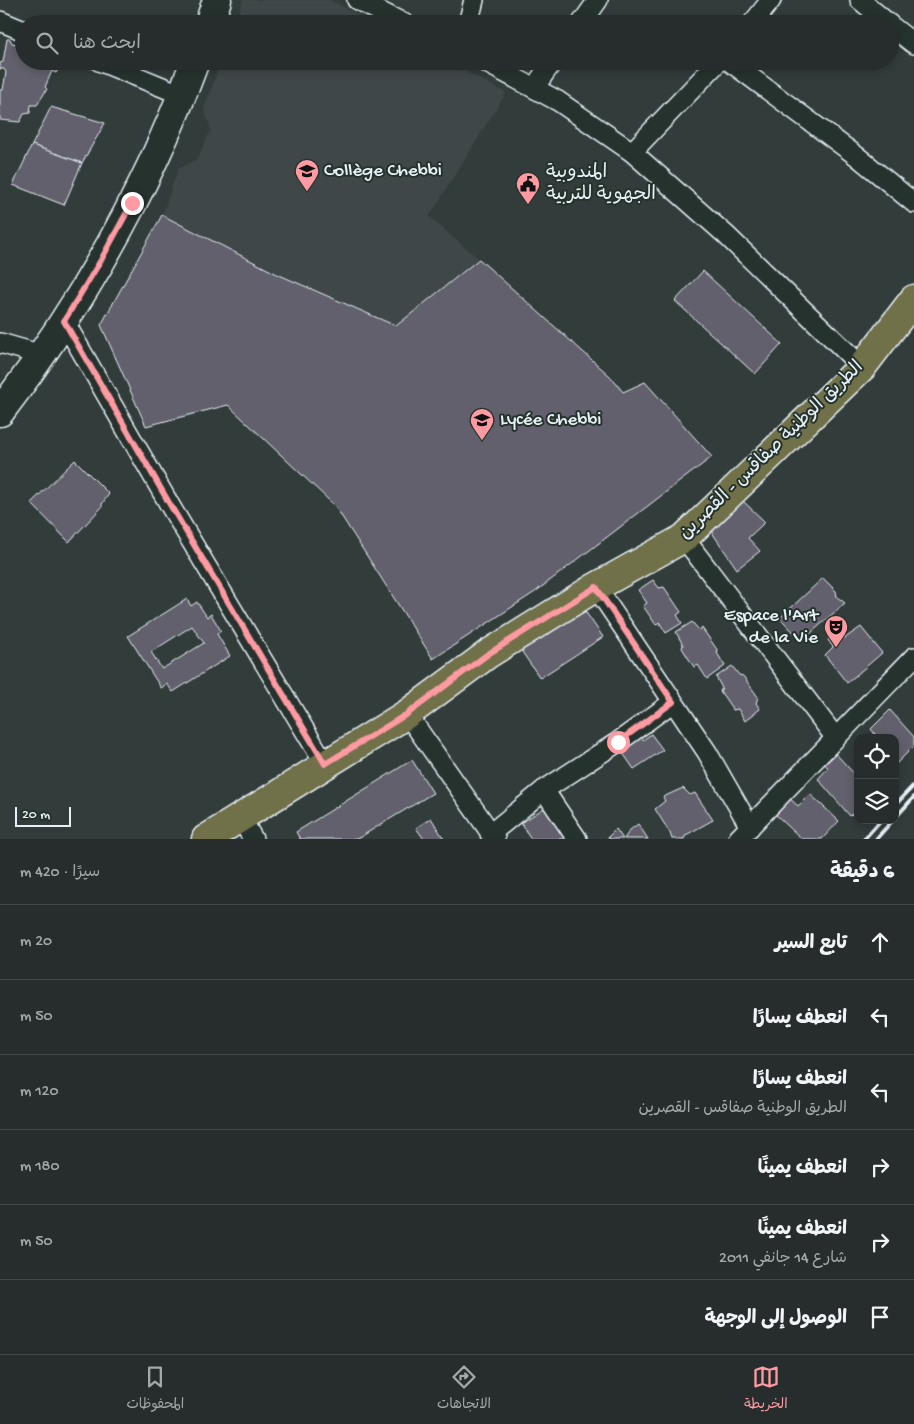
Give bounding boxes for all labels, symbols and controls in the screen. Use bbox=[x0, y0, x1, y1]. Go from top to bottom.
search box bbox=[15, 15, 899, 70]
icon: search bbox=[33, 29, 61, 57]
text: ابحث هنا bbox=[73, 33, 141, 56]
school or university icon: Collège Chebbi bbox=[294, 158, 320, 192]
place label: Collège Chebbi bbox=[324, 160, 442, 183]
place label: المندوبية الجهوية للتربية bbox=[546, 162, 656, 207]
public building icon: المندوبية الجهوية للتربية bbox=[515, 171, 541, 205]
route end bbox=[121, 192, 144, 215]
street label: الطريق الوطنية صفاقس - القصرين bbox=[675, 357, 869, 545]
school or university icon: Lycée Chebbi bbox=[469, 407, 495, 441]
place label: Lycée Chebbi bbox=[500, 409, 601, 432]
place label: Espace l'Art de la Vie bbox=[724, 605, 820, 650]
theatre icon: Espace l'Art de la Vie bbox=[823, 614, 849, 648]
route start bbox=[607, 731, 630, 754]
map controls bbox=[854, 734, 899, 824]
button: locate bbox=[854, 734, 899, 779]
button: layers bbox=[854, 779, 899, 824]
scale bar bbox=[15, 804, 71, 827]
text: 20 m bbox=[22, 807, 50, 824]
text: 6 دقيقة bbox=[830, 861, 894, 886]
text: سيرًا · 420 m bbox=[20, 864, 100, 883]
icon: ahead bbox=[866, 928, 894, 956]
text: 20 m bbox=[20, 933, 52, 952]
text: تابع السير bbox=[775, 933, 847, 956]
icon: left bbox=[866, 1003, 894, 1031]
text: 50 m bbox=[20, 1008, 53, 1027]
text: انعطف يسارًا bbox=[753, 1008, 847, 1031]
text: انعطف يسارًا bbox=[753, 1069, 847, 1092]
icon: left bbox=[866, 1078, 894, 1106]
text: 120 m bbox=[20, 1083, 59, 1102]
text: الطريق الوطنية صفاقس - القصرين bbox=[638, 1100, 847, 1119]
icon: right bbox=[866, 1153, 894, 1181]
text: 180 m bbox=[20, 1158, 59, 1177]
text: انعطف يمينًا bbox=[758, 1158, 847, 1181]
text: انعطف يمينًا bbox=[758, 1219, 847, 1242]
icon: right bbox=[866, 1228, 894, 1256]
text: 50 m bbox=[20, 1233, 53, 1252]
text: شارع 14 جانفي 2011 bbox=[719, 1250, 847, 1269]
icon: arrive bbox=[866, 1303, 894, 1331]
text: الوصول إلى الوجهة bbox=[704, 1308, 847, 1331]
tab: المحفوظات bbox=[126, 1363, 184, 1416]
tab: الاتجاهات bbox=[437, 1363, 491, 1416]
tab: الخريطة bbox=[744, 1363, 788, 1416]

